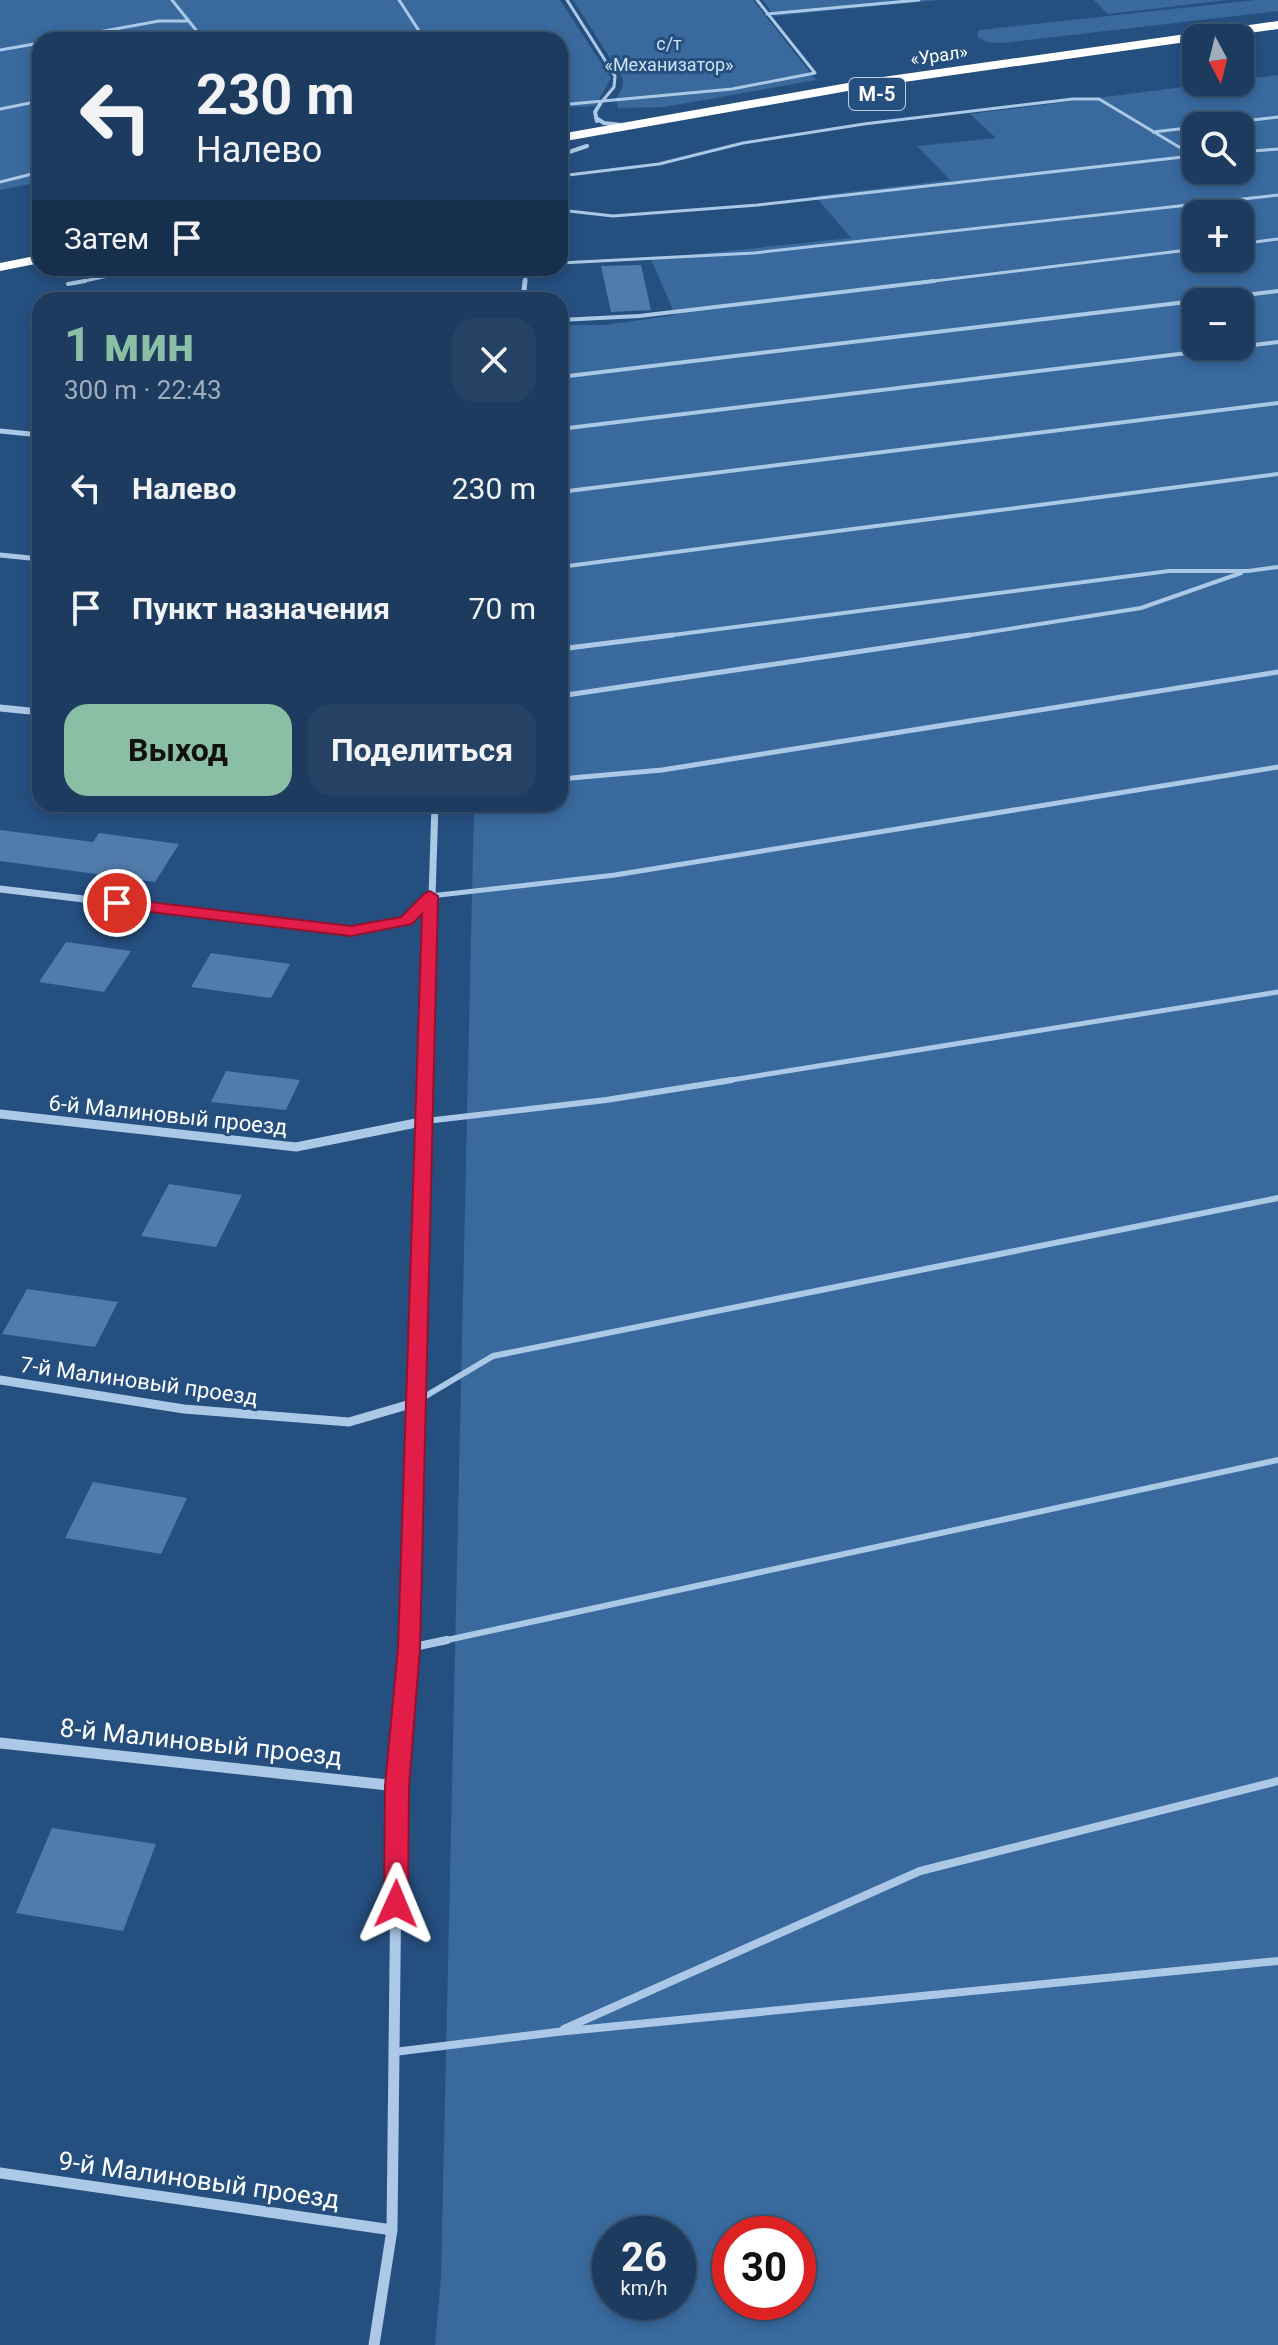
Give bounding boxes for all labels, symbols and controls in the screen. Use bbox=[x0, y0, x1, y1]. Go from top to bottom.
north arrow bbox=[1182, 24, 1254, 96]
map controls bbox=[1182, 24, 1254, 360]
park label: с/т «Механизатор» bbox=[604, 33, 734, 75]
street label: «Урал» bbox=[909, 41, 969, 69]
text: 230 m bbox=[196, 62, 355, 128]
icon: left bbox=[64, 64, 168, 168]
road number: М-5 bbox=[849, 78, 905, 110]
button: search bbox=[1182, 112, 1254, 184]
text: Налево bbox=[196, 129, 322, 171]
button: + bbox=[1182, 200, 1254, 272]
icon: arrive bbox=[165, 216, 209, 260]
text: Затем bbox=[64, 221, 149, 256]
button: − bbox=[1182, 288, 1254, 360]
text: 1 мин bbox=[64, 316, 194, 373]
button: close bbox=[452, 318, 536, 402]
text: 300 m · 22:43 bbox=[64, 375, 222, 405]
icon: left bbox=[64, 466, 108, 510]
text: Налево bbox=[132, 471, 236, 506]
text: 230 m bbox=[452, 471, 536, 506]
icon: arrive bbox=[64, 586, 108, 630]
text: Пункт назначения bbox=[132, 591, 390, 626]
text: 70 m bbox=[469, 591, 536, 626]
button: Выход bbox=[64, 704, 292, 796]
button: Поделиться bbox=[308, 704, 536, 796]
pin bbox=[83, 869, 151, 937]
icon: arrive bbox=[95, 881, 139, 925]
street label: 6-й Малиновый проезд bbox=[47, 1090, 289, 1140]
street label: 7-й Малиновый проезд bbox=[18, 1352, 260, 1410]
street label: 8-й Малиновый проезд bbox=[58, 1712, 344, 1772]
position arrow bbox=[354, 1862, 438, 1946]
street label: 9-й Малиновый проезд bbox=[57, 2145, 341, 2215]
speed limit sign: 30 bbox=[712, 2216, 816, 2320]
text: 26 bbox=[621, 2234, 667, 2281]
text: km/h bbox=[621, 2276, 667, 2300]

